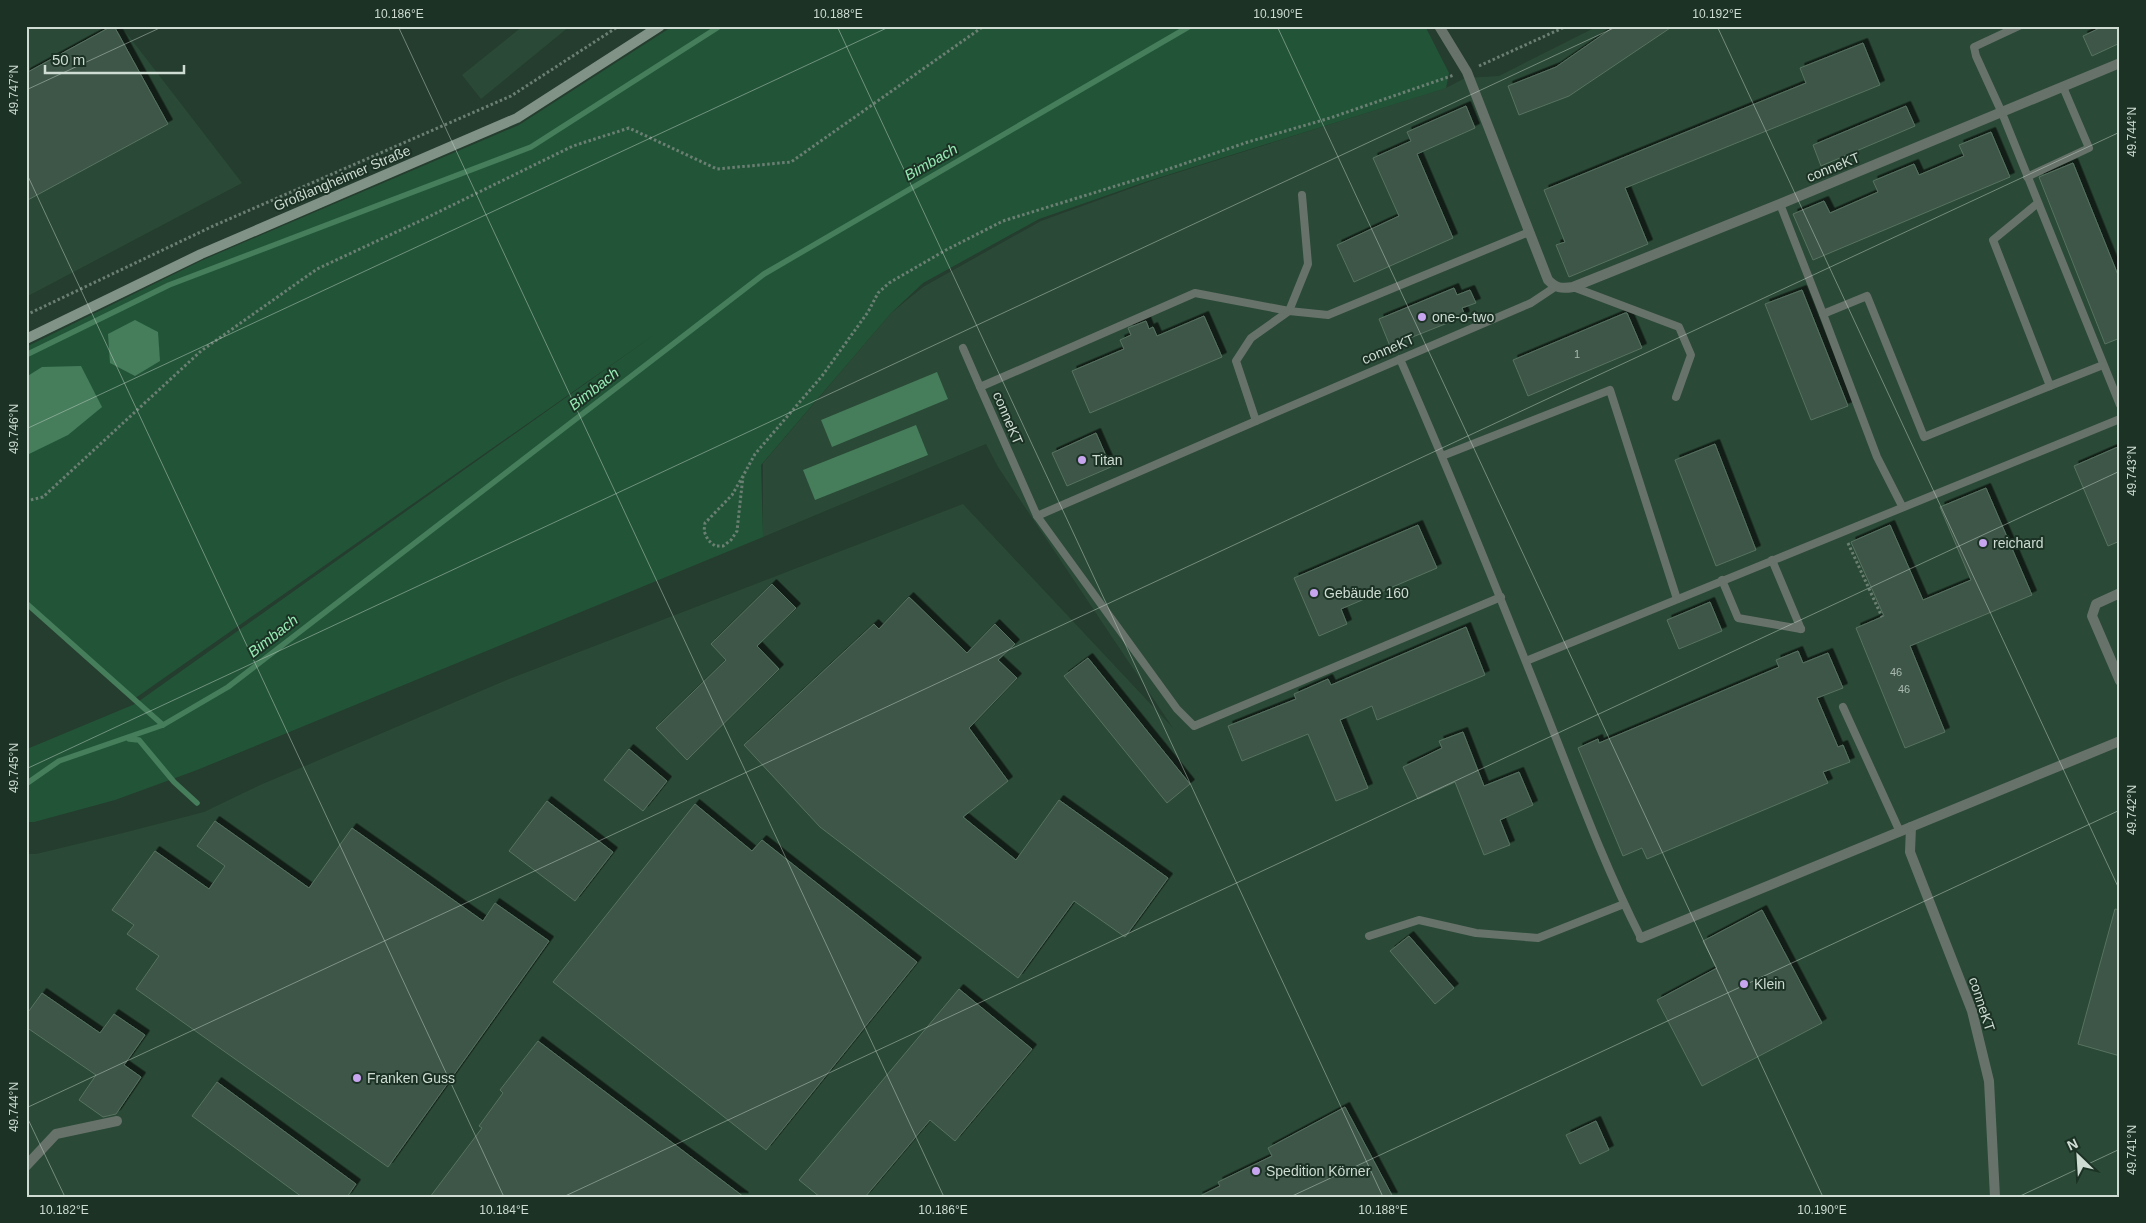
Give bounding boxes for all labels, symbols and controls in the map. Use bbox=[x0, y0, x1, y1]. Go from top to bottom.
text: 10.186°E bbox=[374, 7, 424, 21]
text: 10.188°E bbox=[813, 7, 863, 21]
text: 10.190°E bbox=[1253, 7, 1303, 21]
text: 10.192°E bbox=[1692, 7, 1742, 21]
scale bar bbox=[45, 42, 184, 74]
text: 50 m bbox=[52, 51, 85, 68]
text: 49.747°N bbox=[7, 65, 21, 115]
text: 49.744°N bbox=[2125, 107, 2139, 157]
water label: Bimbach bbox=[901, 140, 960, 184]
street label: Großlangheimer Straße bbox=[271, 142, 413, 214]
street label: conneKT bbox=[1804, 149, 1862, 185]
place label: one-o-two bbox=[1432, 309, 1494, 325]
marker: one-o-two bbox=[1416, 311, 1428, 323]
street label: conneKT bbox=[1359, 331, 1417, 367]
house number: 1 bbox=[1574, 348, 1580, 360]
water label: Bimbach bbox=[565, 364, 622, 413]
street label: conneKT bbox=[990, 389, 1026, 447]
text: 49.746°N bbox=[7, 404, 21, 454]
text: 49.743°N bbox=[2125, 446, 2139, 496]
place label: Titan bbox=[1092, 452, 1123, 468]
marker: Titan bbox=[1076, 454, 1088, 466]
place label: reichard bbox=[1993, 535, 2044, 551]
marker: reichard bbox=[1977, 537, 1989, 549]
place label: Gebäude 160 bbox=[1324, 585, 1409, 601]
marker: Gebäude 160 bbox=[1308, 587, 1320, 599]
water label: Bimbach bbox=[244, 611, 301, 660]
house number: 46 bbox=[1890, 666, 1902, 678]
house number: 46 bbox=[1898, 683, 1910, 695]
text: 49.745°N bbox=[7, 743, 21, 793]
text: 49.742°N bbox=[2125, 785, 2139, 835]
street label: conneKT bbox=[1966, 975, 1998, 1034]
place label: Klein bbox=[1754, 976, 1785, 992]
marker: Klein bbox=[1738, 978, 1750, 990]
place label: Franken Guss bbox=[367, 1070, 455, 1086]
marker: Franken Guss bbox=[351, 1072, 363, 1084]
text: 49.744°N bbox=[7, 1082, 21, 1132]
text: 49.741°N bbox=[2125, 1125, 2139, 1175]
north arrow bbox=[2054, 1130, 2104, 1180]
text: N bbox=[2065, 1135, 2080, 1154]
place label: Spedition Körner bbox=[1266, 1163, 1371, 1179]
marker: Spedition Körner bbox=[1250, 1165, 1262, 1177]
text: 10.182°E bbox=[39, 1203, 89, 1217]
text: 10.184°E bbox=[479, 1203, 529, 1217]
text: 10.186°E bbox=[918, 1203, 968, 1217]
text: 10.188°E bbox=[1358, 1203, 1408, 1217]
text: 10.190°E bbox=[1797, 1203, 1847, 1217]

